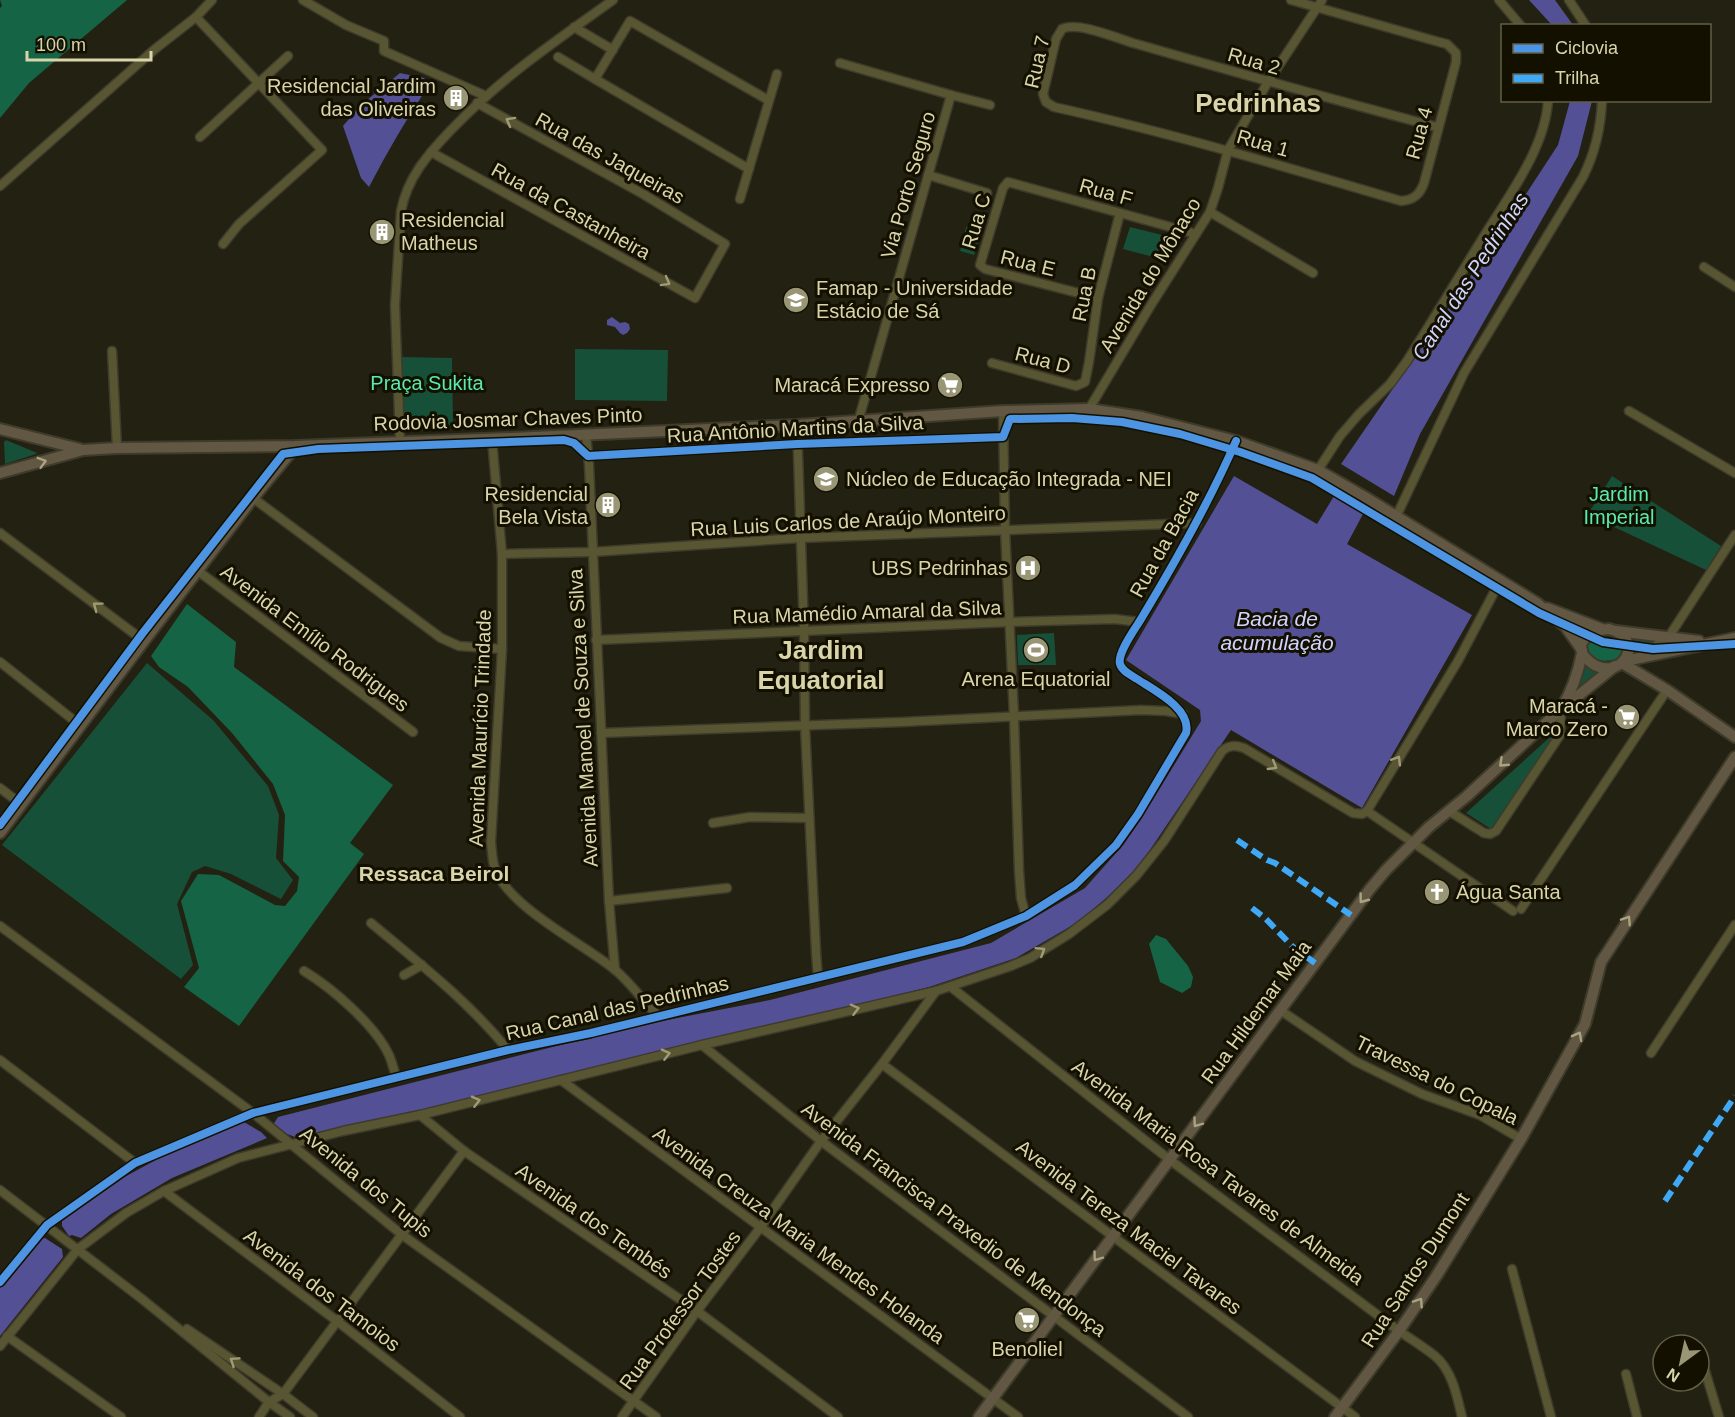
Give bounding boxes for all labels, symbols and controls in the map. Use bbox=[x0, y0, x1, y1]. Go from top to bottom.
scale bar bbox=[27, 24, 152, 62]
legend bbox=[1501, 24, 1711, 102]
street label: Rua 7 bbox=[1020, 34, 1054, 90]
text: 100 m bbox=[36, 35, 86, 55]
text: Ciclovia bbox=[1555, 38, 1619, 58]
street label: Rua 2 bbox=[1225, 43, 1283, 79]
text: Trilha bbox=[1555, 68, 1600, 88]
place label: Residencial Jardim das Oliveiras bbox=[267, 75, 436, 120]
building icon: Residencial Jardim das Oliveiras bbox=[441, 83, 471, 113]
district label: Pedrinhas bbox=[1195, 88, 1321, 118]
street label: Rua 4 bbox=[1401, 104, 1437, 162]
street label: Rua das Jaqueiras bbox=[532, 108, 688, 208]
street label: Via Porto Seguro bbox=[876, 109, 940, 261]
one-way arrow bbox=[506, 117, 516, 128]
street label: Rua 1 bbox=[1234, 125, 1292, 161]
street label: Rua da Castanheira bbox=[488, 158, 655, 264]
street label: Rua F bbox=[1077, 174, 1135, 210]
water label: Canal das Pedrinhas bbox=[1407, 188, 1533, 364]
street label: Rua C bbox=[957, 191, 995, 251]
street label: Avenida do Mônaco bbox=[1095, 194, 1205, 356]
place label: Residencial Matheus bbox=[401, 209, 504, 254]
building icon: Residencial Matheus bbox=[367, 217, 397, 247]
street label: Rua E bbox=[998, 246, 1058, 280]
street label: Rua B bbox=[1068, 265, 1100, 323]
one-way arrow bbox=[660, 275, 670, 286]
place label: Famap - Universidade Estácio de Sá bbox=[816, 277, 1013, 322]
school or university icon: Famap - Universidade Estácio de Sá bbox=[781, 285, 811, 315]
street label: Rua D bbox=[1013, 342, 1073, 378]
supermarket icon: Maracá Expresso bbox=[935, 370, 965, 400]
park label: Praça Sukita bbox=[370, 372, 485, 394]
place label: Maracá Expresso bbox=[774, 374, 930, 396]
street label: Rodovia Josmar Chaves Pinto bbox=[373, 403, 643, 435]
street label: Rua Antônio Martins da Silva bbox=[666, 411, 925, 447]
one-way arrow bbox=[36, 457, 47, 469]
school or university icon: Núcleo de Educação Integrada - NEI bbox=[811, 464, 841, 494]
place label: Núcleo de Educação Integrada - NEI bbox=[846, 468, 1172, 490]
place label: Residencial Bela Vista bbox=[485, 483, 589, 528]
park label: Jardim Imperial bbox=[1583, 483, 1655, 528]
street label: Rua da Bacia bbox=[1125, 484, 1203, 601]
building icon: Residencial Bela Vista bbox=[593, 490, 623, 520]
street label: Rua Luis Carlos de Araújo Monteiro bbox=[690, 502, 1006, 540]
hospital icon: UBS Pedrinhas bbox=[1013, 553, 1043, 583]
place label: UBS Pedrinhas bbox=[871, 557, 1008, 579]
street label: Avenida Emílio Rodrigues bbox=[217, 560, 413, 716]
street label: Avenida Manoel de Souza e Silva bbox=[564, 567, 602, 868]
street label: Rua Mamédio Amaral da Silva bbox=[732, 596, 1003, 628]
one-way arrow bbox=[92, 602, 103, 613]
water label: Bacia de acumulação bbox=[1220, 607, 1334, 654]
street label: Avenida Maurício Trindade bbox=[465, 609, 495, 847]
district label: Jardim Equatorial bbox=[757, 635, 885, 695]
sports icon: Arena Equatorial bbox=[1021, 635, 1051, 665]
place label: Arena Equatorial bbox=[962, 668, 1110, 690]
place label: Maracá - Marco Zero bbox=[1506, 695, 1608, 740]
supermarket icon: Maracá - Marco Zero bbox=[1612, 702, 1642, 732]
one-way arrow bbox=[1390, 756, 1402, 766]
one-way arrow bbox=[1499, 756, 1509, 767]
one-way arrow bbox=[1267, 759, 1277, 770]
district label: Ressaca Beirol bbox=[359, 862, 509, 885]
church icon: Água Santa bbox=[1422, 877, 1452, 907]
place label: Água Santa bbox=[1456, 881, 1561, 903]
one-way arrow bbox=[1359, 892, 1370, 903]
one-way arrow bbox=[1620, 916, 1631, 927]
street label: Rua Hildemar Maia bbox=[1197, 936, 1316, 1088]
one-way arrow bbox=[1035, 947, 1045, 959]
street label: Rua Canal das Pedrinhas bbox=[503, 972, 731, 1044]
one-way arrow bbox=[850, 1004, 860, 1017]
street label: Travessa do Copala bbox=[1352, 1031, 1523, 1129]
one-way arrow bbox=[1571, 1031, 1583, 1042]
one-way arrow bbox=[660, 1049, 670, 1062]
street label: Avenida Maria Rosa Tavares de Almeida bbox=[1068, 1055, 1369, 1289]
one-way arrow bbox=[471, 1095, 481, 1108]
street label: Avenida Francisca Praxedio de Mendonça bbox=[797, 1097, 1111, 1341]
one-way arrow bbox=[1193, 1116, 1204, 1127]
street label: Avenida dos Tupis bbox=[296, 1122, 436, 1242]
street label: Avenida Creuza Maria Mendes Holanda bbox=[649, 1122, 949, 1349]
street label: Avenida Tereza Maciel Tavares bbox=[1012, 1135, 1246, 1319]
street label: Avenida dos Tembés bbox=[512, 1159, 676, 1283]
street label: Rua Santos Dumont bbox=[1357, 1188, 1474, 1352]
street label: Avenida dos Tamoios bbox=[240, 1224, 404, 1356]
street label: Rua Professor Tostes bbox=[615, 1226, 745, 1394]
one-way arrow bbox=[1093, 1250, 1104, 1261]
one-way arrow bbox=[1412, 1298, 1423, 1309]
supermarket icon: Benoliel bbox=[1012, 1305, 1042, 1335]
north arrow bbox=[1651, 1333, 1711, 1393]
place label: Benoliel bbox=[991, 1338, 1063, 1360]
one-way arrow bbox=[230, 1357, 241, 1368]
text: N bbox=[1664, 1365, 1683, 1385]

